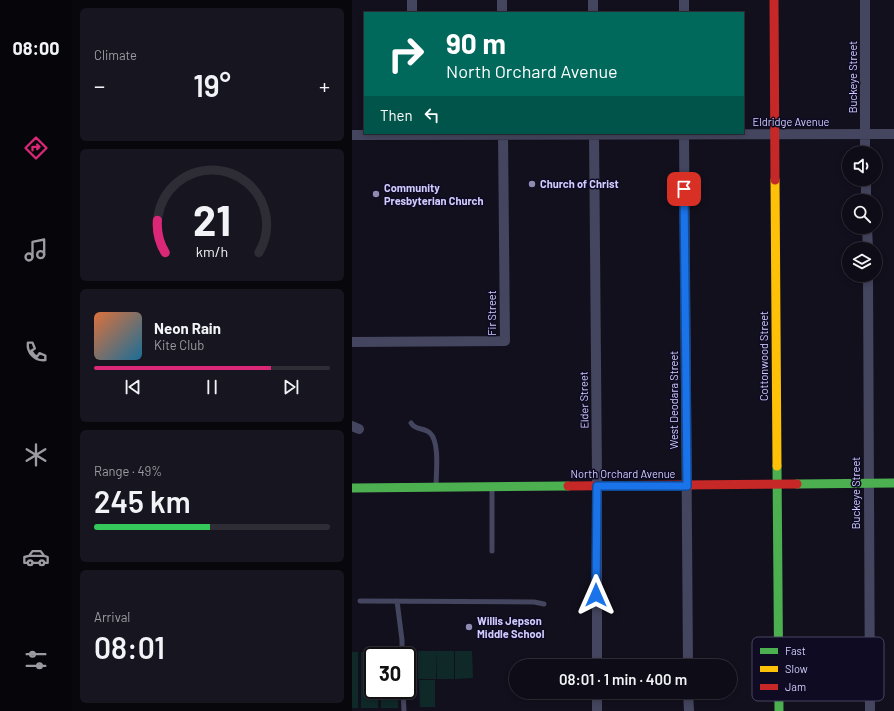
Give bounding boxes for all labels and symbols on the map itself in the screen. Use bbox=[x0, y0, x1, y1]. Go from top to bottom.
street label: Buckeye Street bbox=[846, 41, 859, 113]
street label: Eldridge Avenue bbox=[753, 115, 830, 128]
pin bbox=[667, 172, 701, 206]
place label: Church of Christ bbox=[540, 177, 619, 190]
marker: Church of Christ bbox=[527, 179, 537, 189]
place label: Community Presbyterian Church bbox=[384, 181, 483, 207]
marker: Community Presbyterian Church bbox=[371, 189, 381, 199]
street label: Fir Street bbox=[485, 290, 498, 336]
street label: Cottonwood Street bbox=[757, 311, 770, 401]
street label: West Deodara Street bbox=[667, 351, 680, 449]
street label: Elder Street bbox=[577, 371, 590, 429]
street label: Buckeye Street bbox=[849, 457, 862, 529]
street label: North Orchard Avenue bbox=[571, 467, 676, 480]
position arrow bbox=[575, 574, 617, 616]
place label: Willis Jepson Middle School bbox=[477, 614, 545, 640]
marker: Willis Jepson Middle School bbox=[464, 622, 474, 632]
legend bbox=[752, 637, 884, 701]
text: Fast bbox=[785, 644, 806, 657]
speed limit sign: 30 bbox=[364, 647, 416, 699]
text: Slow bbox=[785, 662, 808, 675]
text: Jam bbox=[785, 680, 806, 693]

